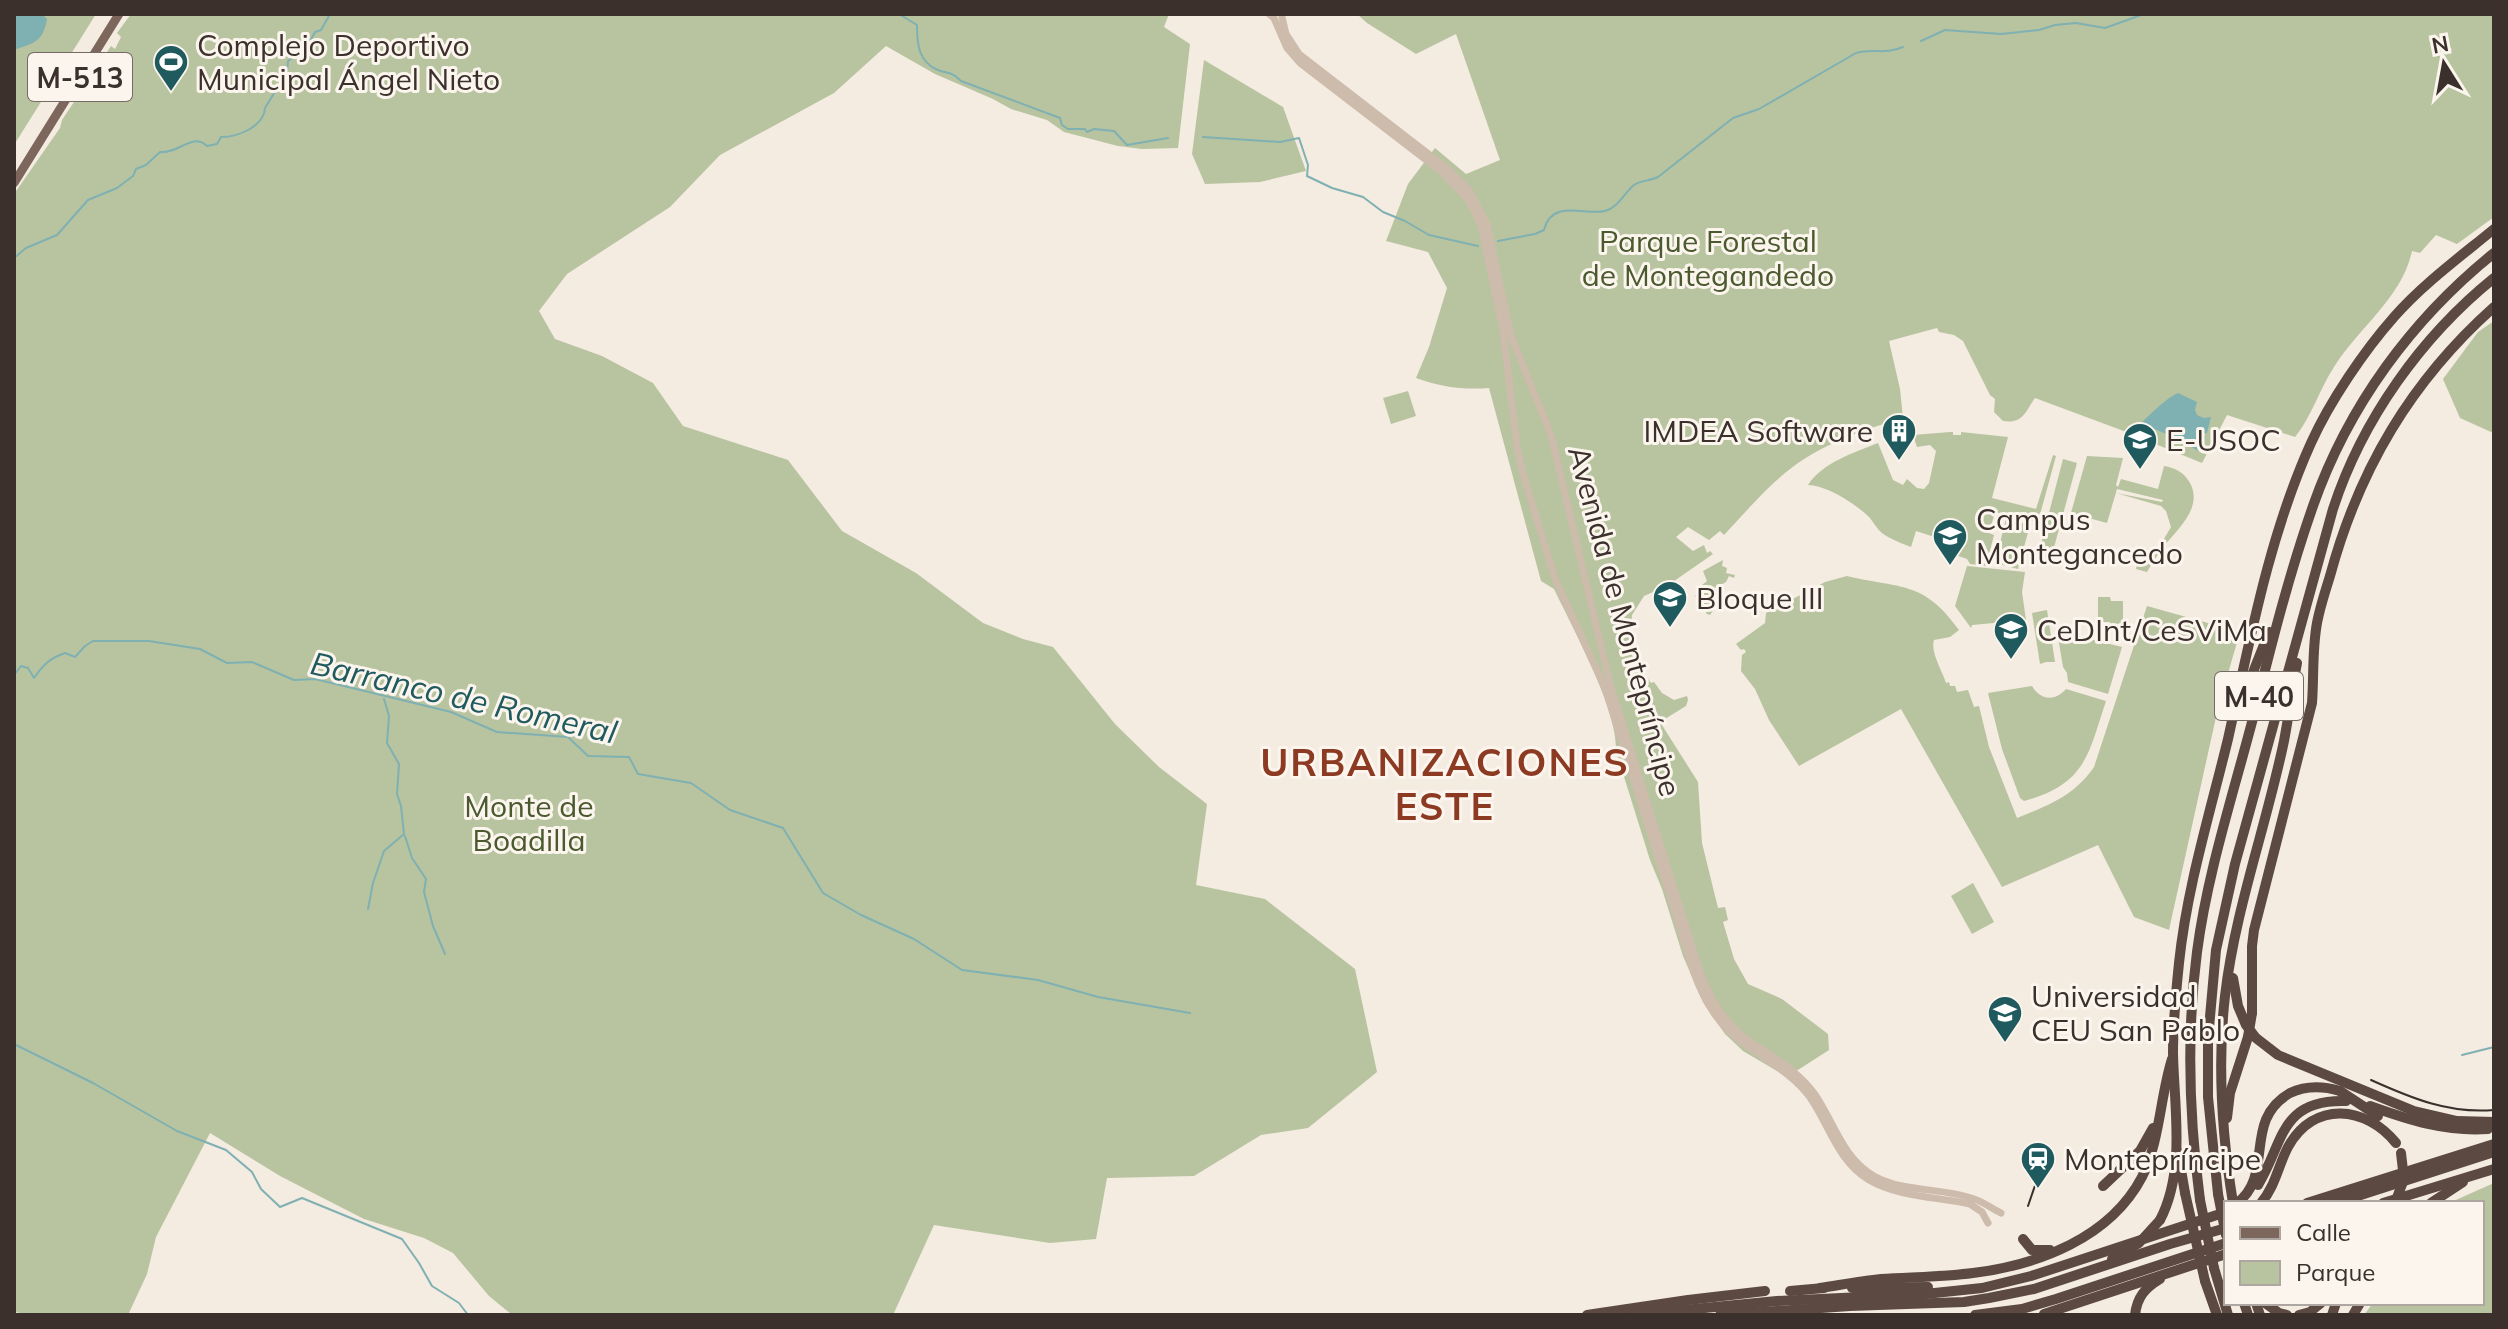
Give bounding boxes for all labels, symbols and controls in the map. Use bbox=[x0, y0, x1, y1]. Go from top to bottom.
north arrow bbox=[2404, 24, 2484, 104]
place label: Complejo Deportivo Municipal Ángel Nieto bbox=[197, 26, 500, 98]
text: N bbox=[2429, 29, 2451, 60]
sports icon: Complejo Deportivo Municipal Ángel Nieto bbox=[152, 43, 190, 93]
road number: M-513 bbox=[28, 53, 132, 101]
park label: Parque Forestal de Montegandedo bbox=[1582, 222, 1834, 294]
place label: IMDEA Software bbox=[1643, 412, 1873, 450]
building icon: IMDEA Software bbox=[1880, 412, 1918, 462]
school or university icon: E-USOC bbox=[2121, 421, 2159, 471]
place label: E-USOC bbox=[2166, 421, 2281, 459]
street label: Avenida de Montepríncipe bbox=[1560, 442, 1690, 800]
place label: Campus Montegancedo bbox=[1976, 500, 2183, 572]
school or university icon: Campus Montegancedo bbox=[1931, 517, 1969, 567]
school or university icon: Bloque III bbox=[1651, 579, 1689, 629]
place label: Bloque III bbox=[1696, 579, 1823, 617]
school or university icon: CeDInt/CeSViMa bbox=[1992, 611, 2030, 661]
place label: CeDInt/CeSViMa bbox=[2037, 611, 2267, 649]
water label: Barranco de Romeral bbox=[307, 642, 621, 752]
road number: M-40 bbox=[2215, 672, 2303, 720]
district label: URBANIZACIONES ESTE bbox=[1260, 738, 1630, 830]
park label: Monte de Boadilla bbox=[464, 787, 594, 859]
place label: Universidad CEU San Pablo bbox=[2031, 977, 2240, 1049]
school or university icon: Universidad CEU San Pablo bbox=[1986, 994, 2024, 1044]
station icon: Montepríncipe bbox=[2019, 1140, 2057, 1190]
place label: Montepríncipe bbox=[2064, 1140, 2261, 1178]
legend bbox=[2224, 1201, 2484, 1305]
text: Calle bbox=[2296, 1217, 2351, 1247]
text: Parque bbox=[2296, 1257, 2375, 1287]

